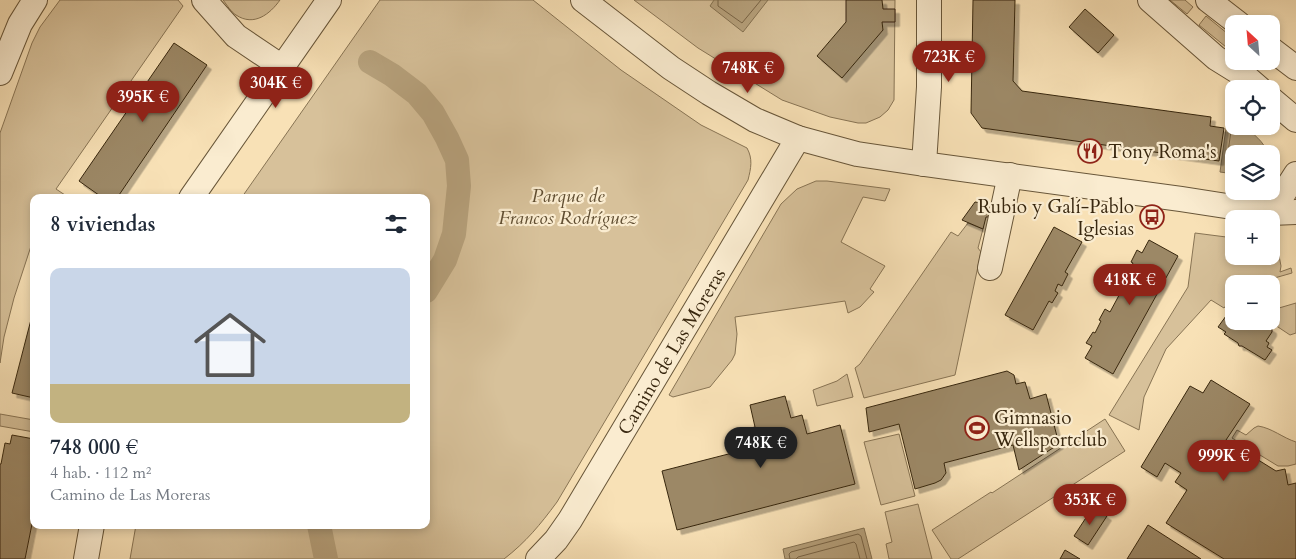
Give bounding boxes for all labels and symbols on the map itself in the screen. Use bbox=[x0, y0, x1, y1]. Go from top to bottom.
north arrow bbox=[1225, 15, 1280, 70]
pin: 723K € bbox=[908, 41, 990, 83]
pin: 748K € bbox=[707, 52, 789, 94]
pin: 304K € bbox=[235, 66, 317, 109]
pin: 395K € bbox=[102, 80, 184, 123]
restaurant icon: Tony Roma's bbox=[1077, 138, 1103, 164]
place label: Tony Roma's bbox=[1108, 139, 1217, 165]
park label: Parque de Francos Rodríguez bbox=[499, 183, 638, 231]
place label: Rubio y Galí-Pablo Iglesias bbox=[978, 194, 1134, 242]
bus stop icon: Rubio y Galí-Pablo Iglesias bbox=[1139, 204, 1165, 230]
street label: Camino de Las Moreras bbox=[612, 263, 732, 440]
pin: 418K € bbox=[1089, 264, 1171, 306]
place label: Gimnasio Wellsportclub bbox=[993, 405, 1107, 453]
sports icon: Gimnasio Wellsportclub bbox=[964, 415, 990, 441]
pin: 748K € bbox=[720, 426, 802, 469]
pin: 999K € bbox=[1183, 440, 1265, 482]
pin: 353K € bbox=[1049, 484, 1131, 526]

